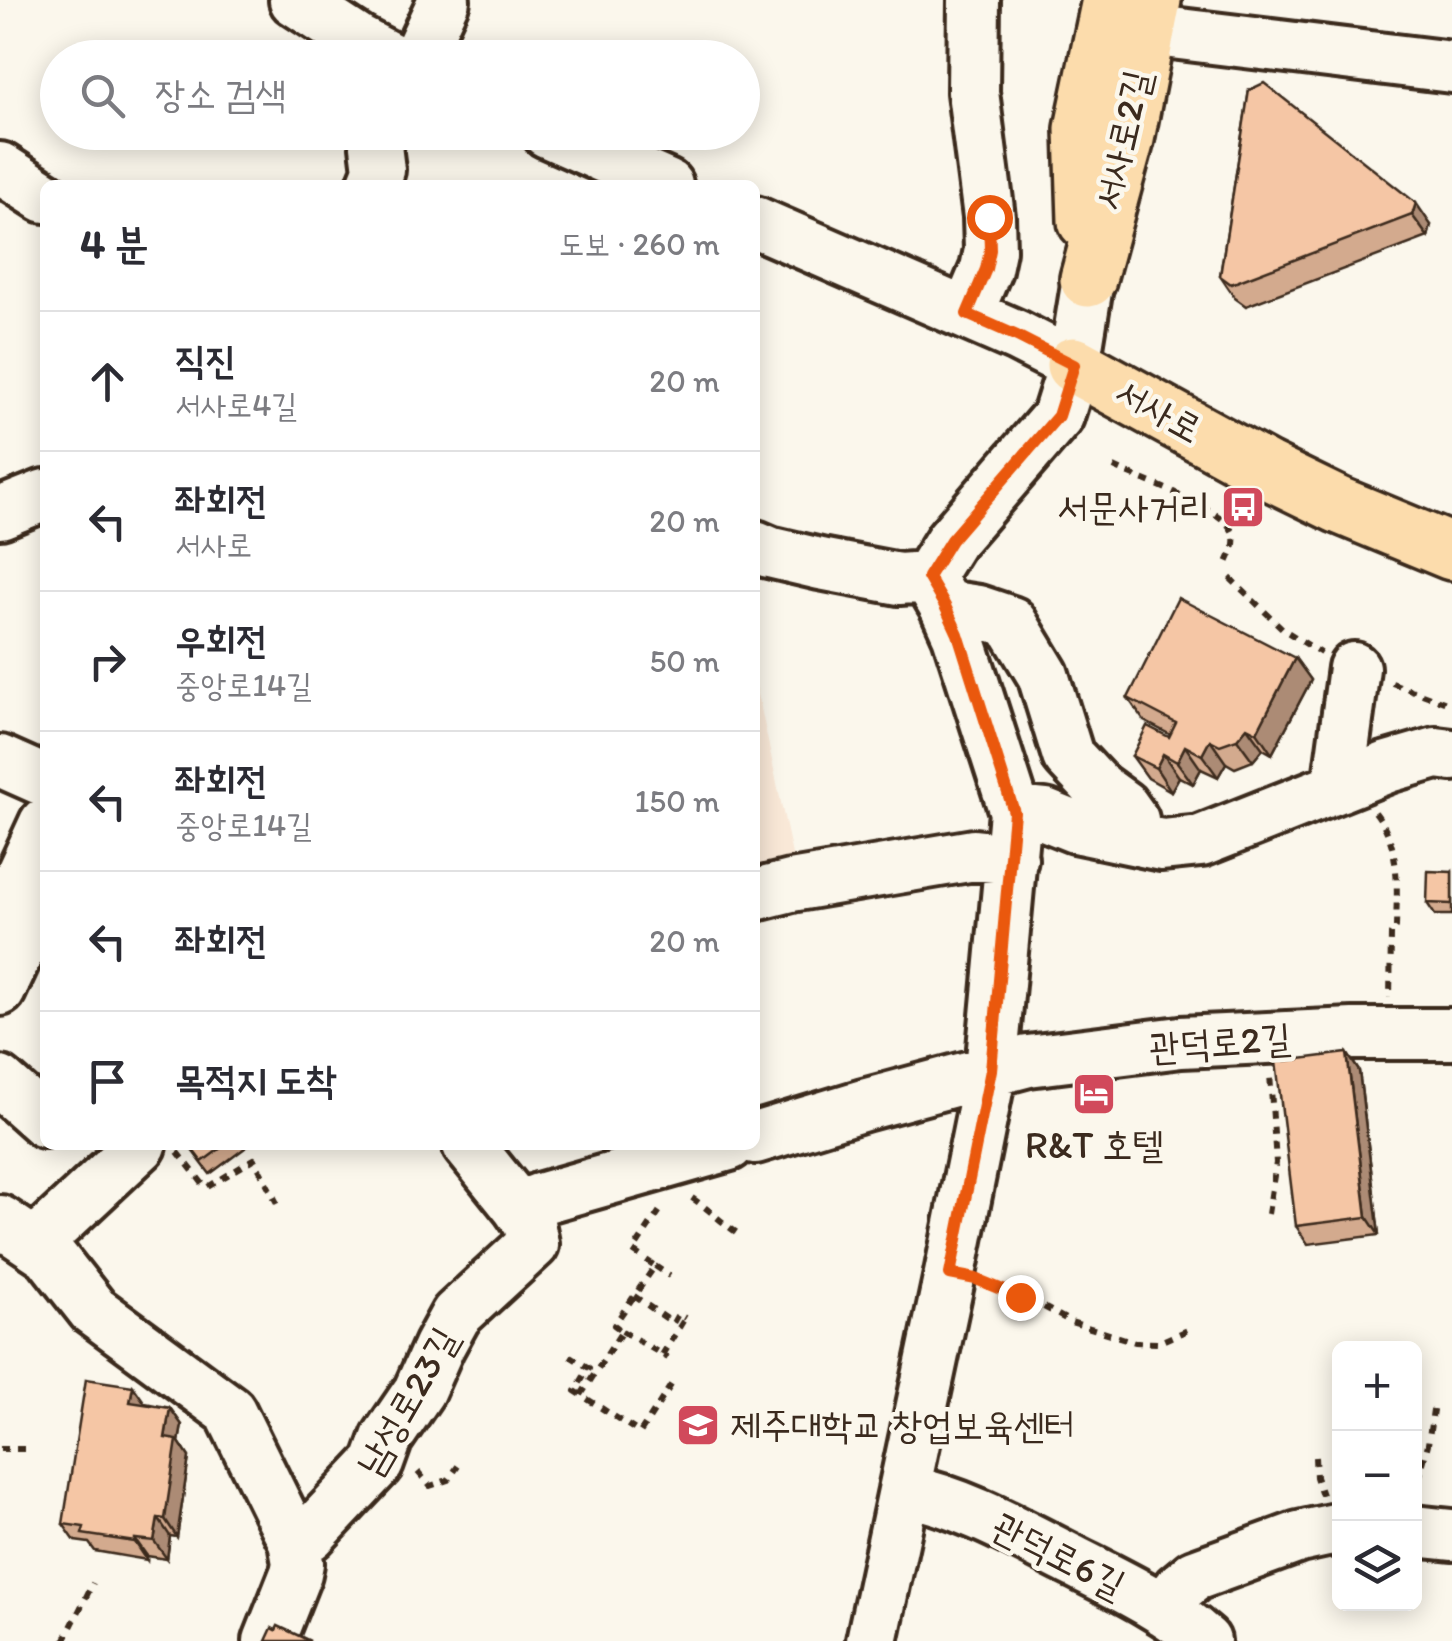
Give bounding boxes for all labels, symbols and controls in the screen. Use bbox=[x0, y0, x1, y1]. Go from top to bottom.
search box bbox=[40, 40, 760, 150]
street label: 서사로2길 bbox=[1084, 65, 1160, 215]
icon: search bbox=[75, 68, 130, 123]
text: 장소 검색 bbox=[155, 71, 286, 117]
route start bbox=[967, 195, 1013, 241]
text: 4 분 bbox=[80, 218, 149, 269]
text: 도보 · 260 m bbox=[559, 225, 720, 263]
text: 직진 bbox=[175, 337, 236, 383]
icon: ahead bbox=[80, 354, 135, 409]
text: 20 m bbox=[649, 362, 720, 400]
street label: 서사로 bbox=[1108, 368, 1210, 452]
text: 서사로4길 bbox=[175, 386, 297, 424]
text: 좌회전 bbox=[175, 477, 267, 523]
place label: 서문사거리 bbox=[1057, 484, 1210, 530]
bus stop icon: 서문사거리 bbox=[1220, 484, 1266, 530]
icon: left bbox=[80, 494, 135, 549]
text: 20 m bbox=[649, 502, 720, 540]
text: 서사로 bbox=[175, 526, 252, 564]
text: 우회전 bbox=[175, 617, 267, 663]
icon: right bbox=[80, 634, 135, 689]
text: 50 m bbox=[649, 642, 720, 680]
text: 중앙로14길 bbox=[175, 666, 312, 704]
text: 좌회전 bbox=[175, 757, 267, 803]
icon: left bbox=[80, 774, 135, 829]
text: 150 m bbox=[635, 782, 720, 820]
text: 중앙로14길 bbox=[175, 806, 312, 844]
icon: left bbox=[80, 914, 135, 969]
text: 좌회전 bbox=[175, 917, 267, 963]
text: 20 m bbox=[649, 922, 720, 960]
street label: 관덕로2길 bbox=[1147, 1014, 1293, 1070]
icon: arrive bbox=[80, 1054, 135, 1109]
text: 목적지 도착 bbox=[175, 1057, 336, 1103]
hotel icon: R&T 호텔 bbox=[1071, 1071, 1117, 1117]
place label: R&T 호텔 bbox=[1025, 1122, 1163, 1168]
route end bbox=[998, 1275, 1044, 1321]
street label: 남성로23길 bbox=[346, 1319, 468, 1483]
map controls bbox=[1332, 1341, 1422, 1611]
button: + bbox=[1332, 1341, 1422, 1431]
school or university icon: 제주대학교 창업보육센터 bbox=[675, 1402, 721, 1448]
place label: 제주대학교 창업보육센터 bbox=[730, 1402, 1075, 1448]
button: − bbox=[1332, 1431, 1422, 1521]
street label: 관덕로6길 bbox=[985, 1502, 1133, 1608]
button: layers bbox=[1332, 1521, 1422, 1611]

